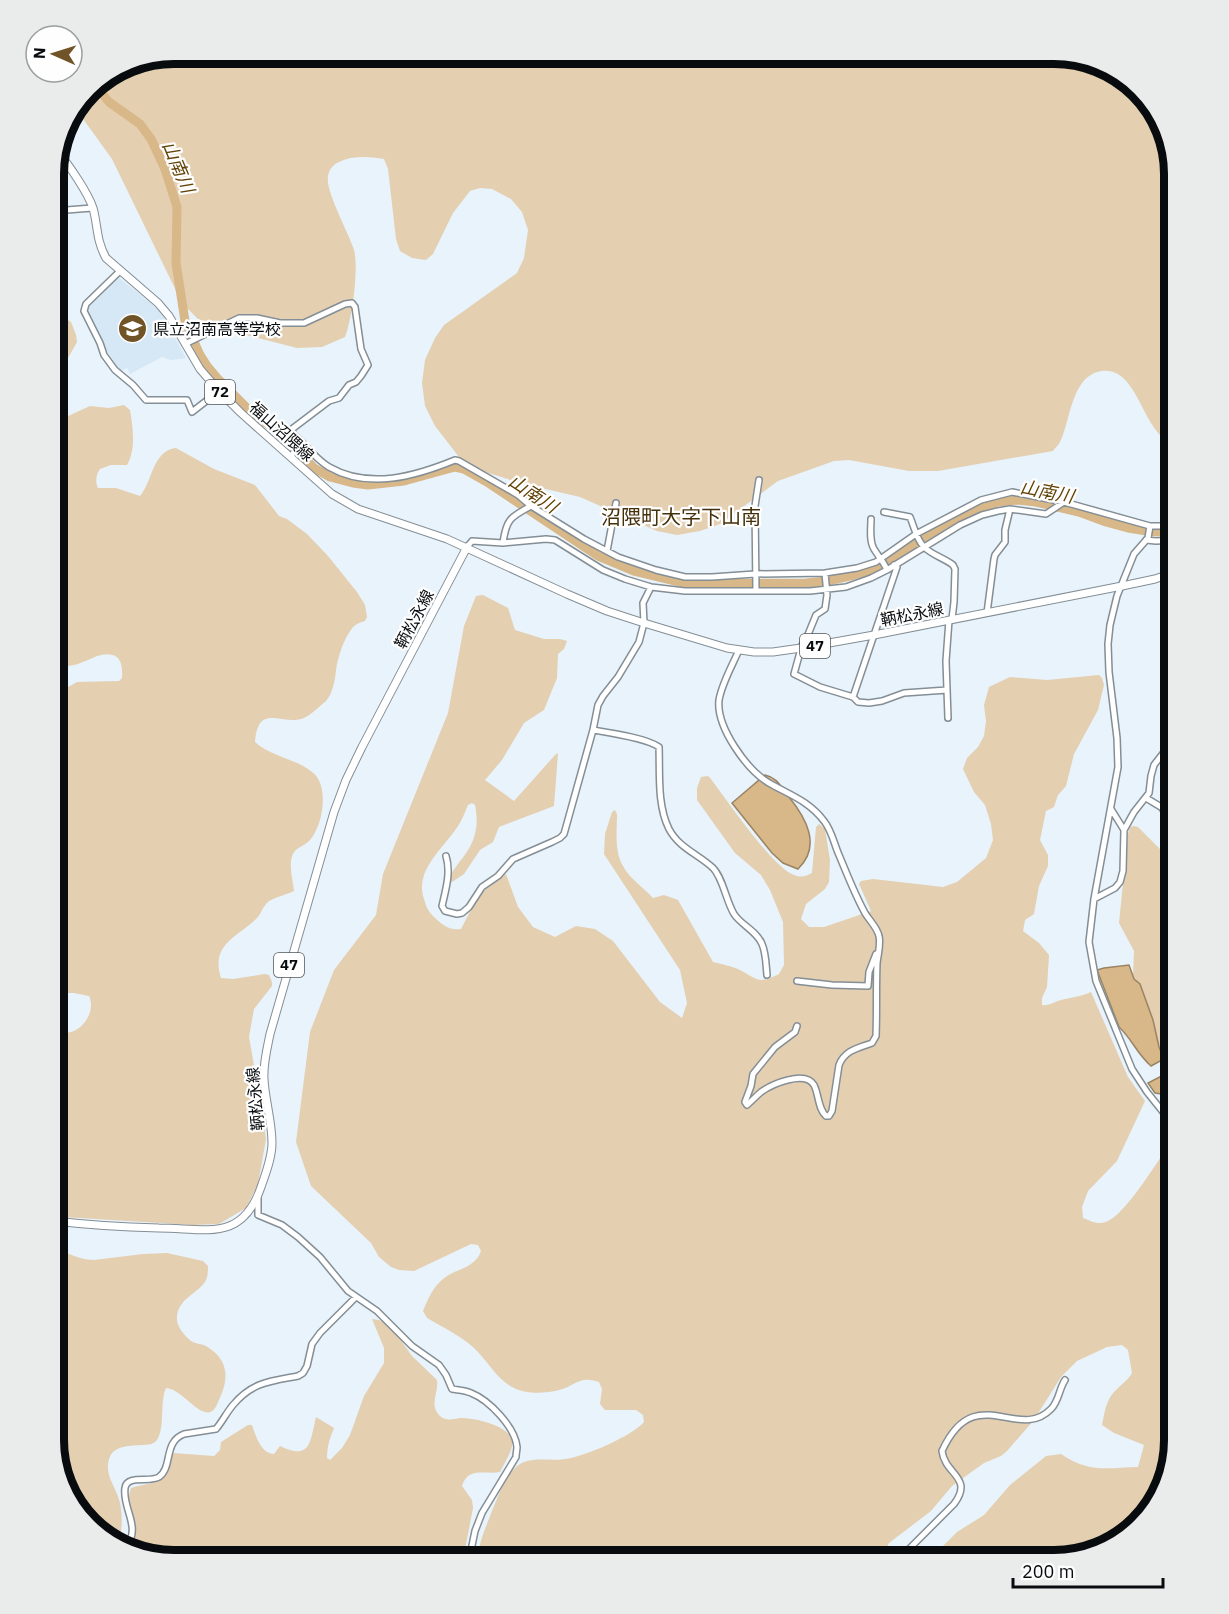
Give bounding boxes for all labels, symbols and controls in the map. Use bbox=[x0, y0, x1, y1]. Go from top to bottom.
north arrow bbox=[24, 24, 84, 84]
text: N bbox=[29, 47, 49, 60]
water label: 山南川 bbox=[157, 137, 200, 198]
school or university icon: 県立沼南高等学校 bbox=[116, 313, 148, 345]
place label: 県立沼南高等学校 bbox=[153, 319, 281, 339]
road number: 72 bbox=[205, 380, 235, 404]
street label: 福山沼隈線 bbox=[246, 397, 318, 465]
water label: 山南川 bbox=[504, 469, 564, 519]
water label: 山南川 bbox=[1018, 475, 1078, 508]
district label: 沼隈町大字下山南 bbox=[601, 503, 761, 530]
street label: 鞆松永線 bbox=[390, 586, 438, 652]
street label: 鞆松永線 bbox=[879, 598, 945, 630]
road number: 47 bbox=[800, 634, 830, 658]
road number: 47 bbox=[274, 953, 304, 977]
street label: 鞆松永線 bbox=[242, 1066, 268, 1132]
scale bar bbox=[1013, 1551, 1163, 1589]
text: 200 m bbox=[1022, 1560, 1074, 1583]

